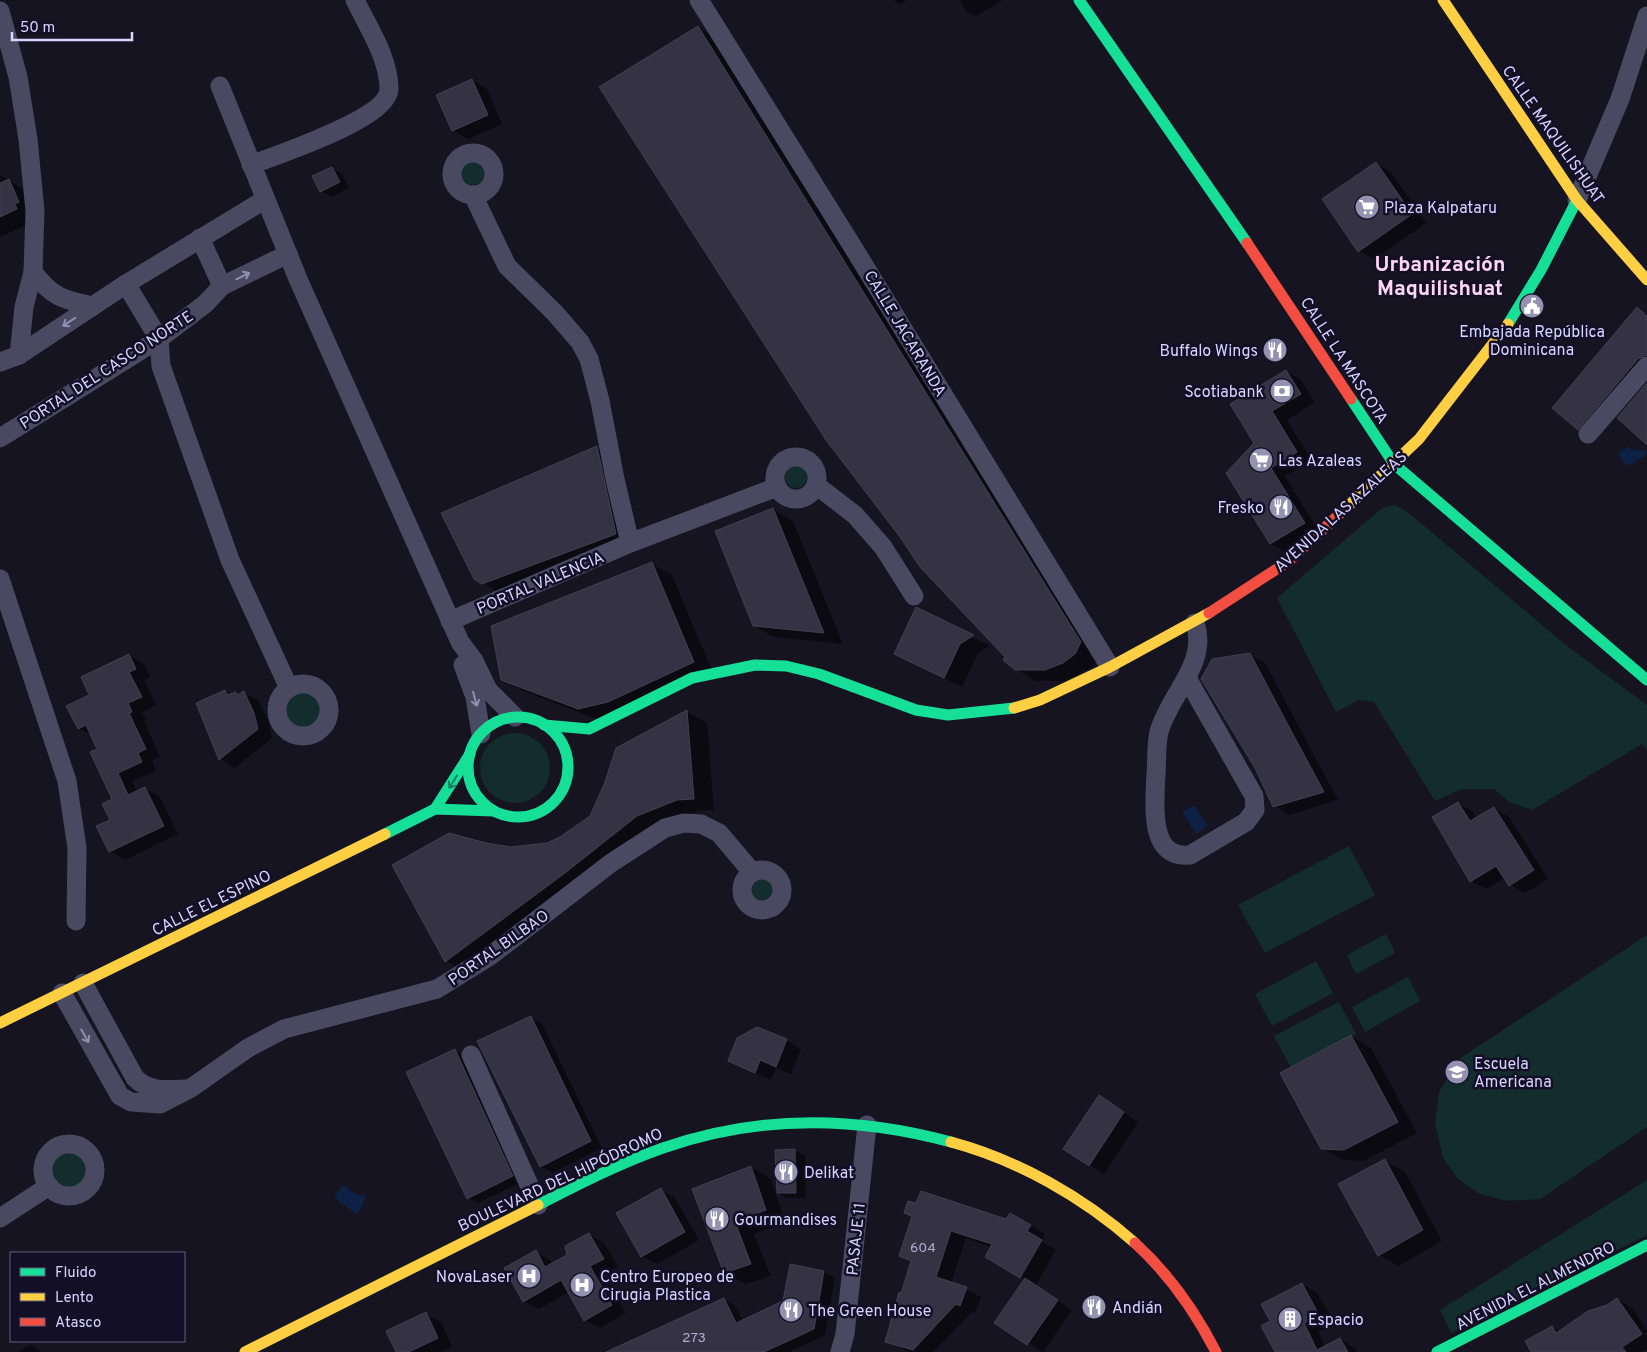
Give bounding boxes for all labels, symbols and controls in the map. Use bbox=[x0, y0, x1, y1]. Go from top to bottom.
scale bar bbox=[12, 10, 132, 42]
text: 50 m bbox=[20, 19, 55, 38]
street label: CALLE MAQUILISHUAT bbox=[1497, 62, 1608, 208]
supermarket icon: Plaza Kalpataru bbox=[1354, 194, 1380, 220]
place label: Plaza Kalpataru bbox=[1384, 199, 1497, 219]
district label: Urbanización Maquilishuat bbox=[1375, 252, 1505, 303]
street label: CALLE JACARANDA bbox=[859, 267, 950, 401]
one-way arrow bbox=[236, 271, 251, 281]
public building icon: Embajada República Dominicana bbox=[1519, 293, 1545, 319]
street label: CALLE LA MASCOTA bbox=[1295, 294, 1392, 428]
street label: PORTAL DEL CASCO NORTE bbox=[17, 307, 198, 434]
one-way arrow bbox=[62, 317, 76, 327]
place label: Embajada República Dominicana bbox=[1459, 323, 1605, 361]
restaurant icon: Buffalo Wings bbox=[1262, 337, 1288, 363]
place label: Buffalo Wings bbox=[1159, 342, 1258, 362]
bank icon: Scotiabank bbox=[1269, 378, 1295, 404]
place label: Scotiabank bbox=[1184, 383, 1264, 403]
supermarket icon: Las Azaleas bbox=[1248, 447, 1274, 473]
street label: AVENIDA LAS AZALEAS bbox=[1271, 448, 1412, 577]
place label: Las Azaleas bbox=[1278, 452, 1362, 472]
restaurant icon: Fresko bbox=[1268, 494, 1294, 520]
place label: Fresko bbox=[1217, 499, 1264, 519]
street label: PORTAL VALENCIA bbox=[474, 548, 608, 620]
one-way arrow bbox=[471, 690, 481, 706]
one-way arrow bbox=[447, 774, 457, 788]
street label: CALLE EL ESPINO bbox=[149, 866, 275, 941]
street label: PORTAL BILBAO bbox=[445, 906, 553, 991]
one-way arrow bbox=[81, 1028, 91, 1042]
place label: Escuela Americana bbox=[1474, 1055, 1552, 1093]
school or university icon: Escuela Americana bbox=[1444, 1059, 1470, 1085]
street label: BOULEVARD DEL HIPÓDROMO bbox=[454, 1123, 666, 1237]
restaurant icon: Delikat bbox=[773, 1159, 799, 1185]
place label: Delikat bbox=[804, 1164, 854, 1184]
street label: PASAJE 11 bbox=[843, 1202, 871, 1277]
restaurant icon: Gourmandises bbox=[704, 1206, 730, 1232]
place label: Gourmandises bbox=[734, 1211, 837, 1231]
street label: AVENIDA EL ALMENDRO bbox=[1453, 1238, 1619, 1336]
house number: 604 bbox=[910, 1240, 936, 1257]
legend bbox=[10, 1252, 185, 1342]
hospital icon: NovaLaser bbox=[516, 1263, 542, 1289]
text: Fluido bbox=[55, 1264, 96, 1283]
place label: NovaLaser bbox=[436, 1268, 512, 1288]
place label: Centro Europeo de Cirugia Plastica bbox=[600, 1268, 734, 1306]
hospital icon: Centro Europeo de Cirugia Plastica bbox=[569, 1272, 595, 1298]
text: Lento bbox=[55, 1289, 94, 1308]
restaurant icon: Andián bbox=[1081, 1294, 1107, 1320]
restaurant icon: The Green House bbox=[778, 1297, 804, 1323]
place label: Andián bbox=[1112, 1299, 1163, 1319]
place label: The Green House bbox=[808, 1302, 931, 1322]
building icon: Espacio bbox=[1277, 1306, 1303, 1332]
place label: Espacio bbox=[1308, 1311, 1364, 1331]
text: Atasco bbox=[55, 1314, 101, 1333]
house number: 273 bbox=[682, 1330, 706, 1347]

